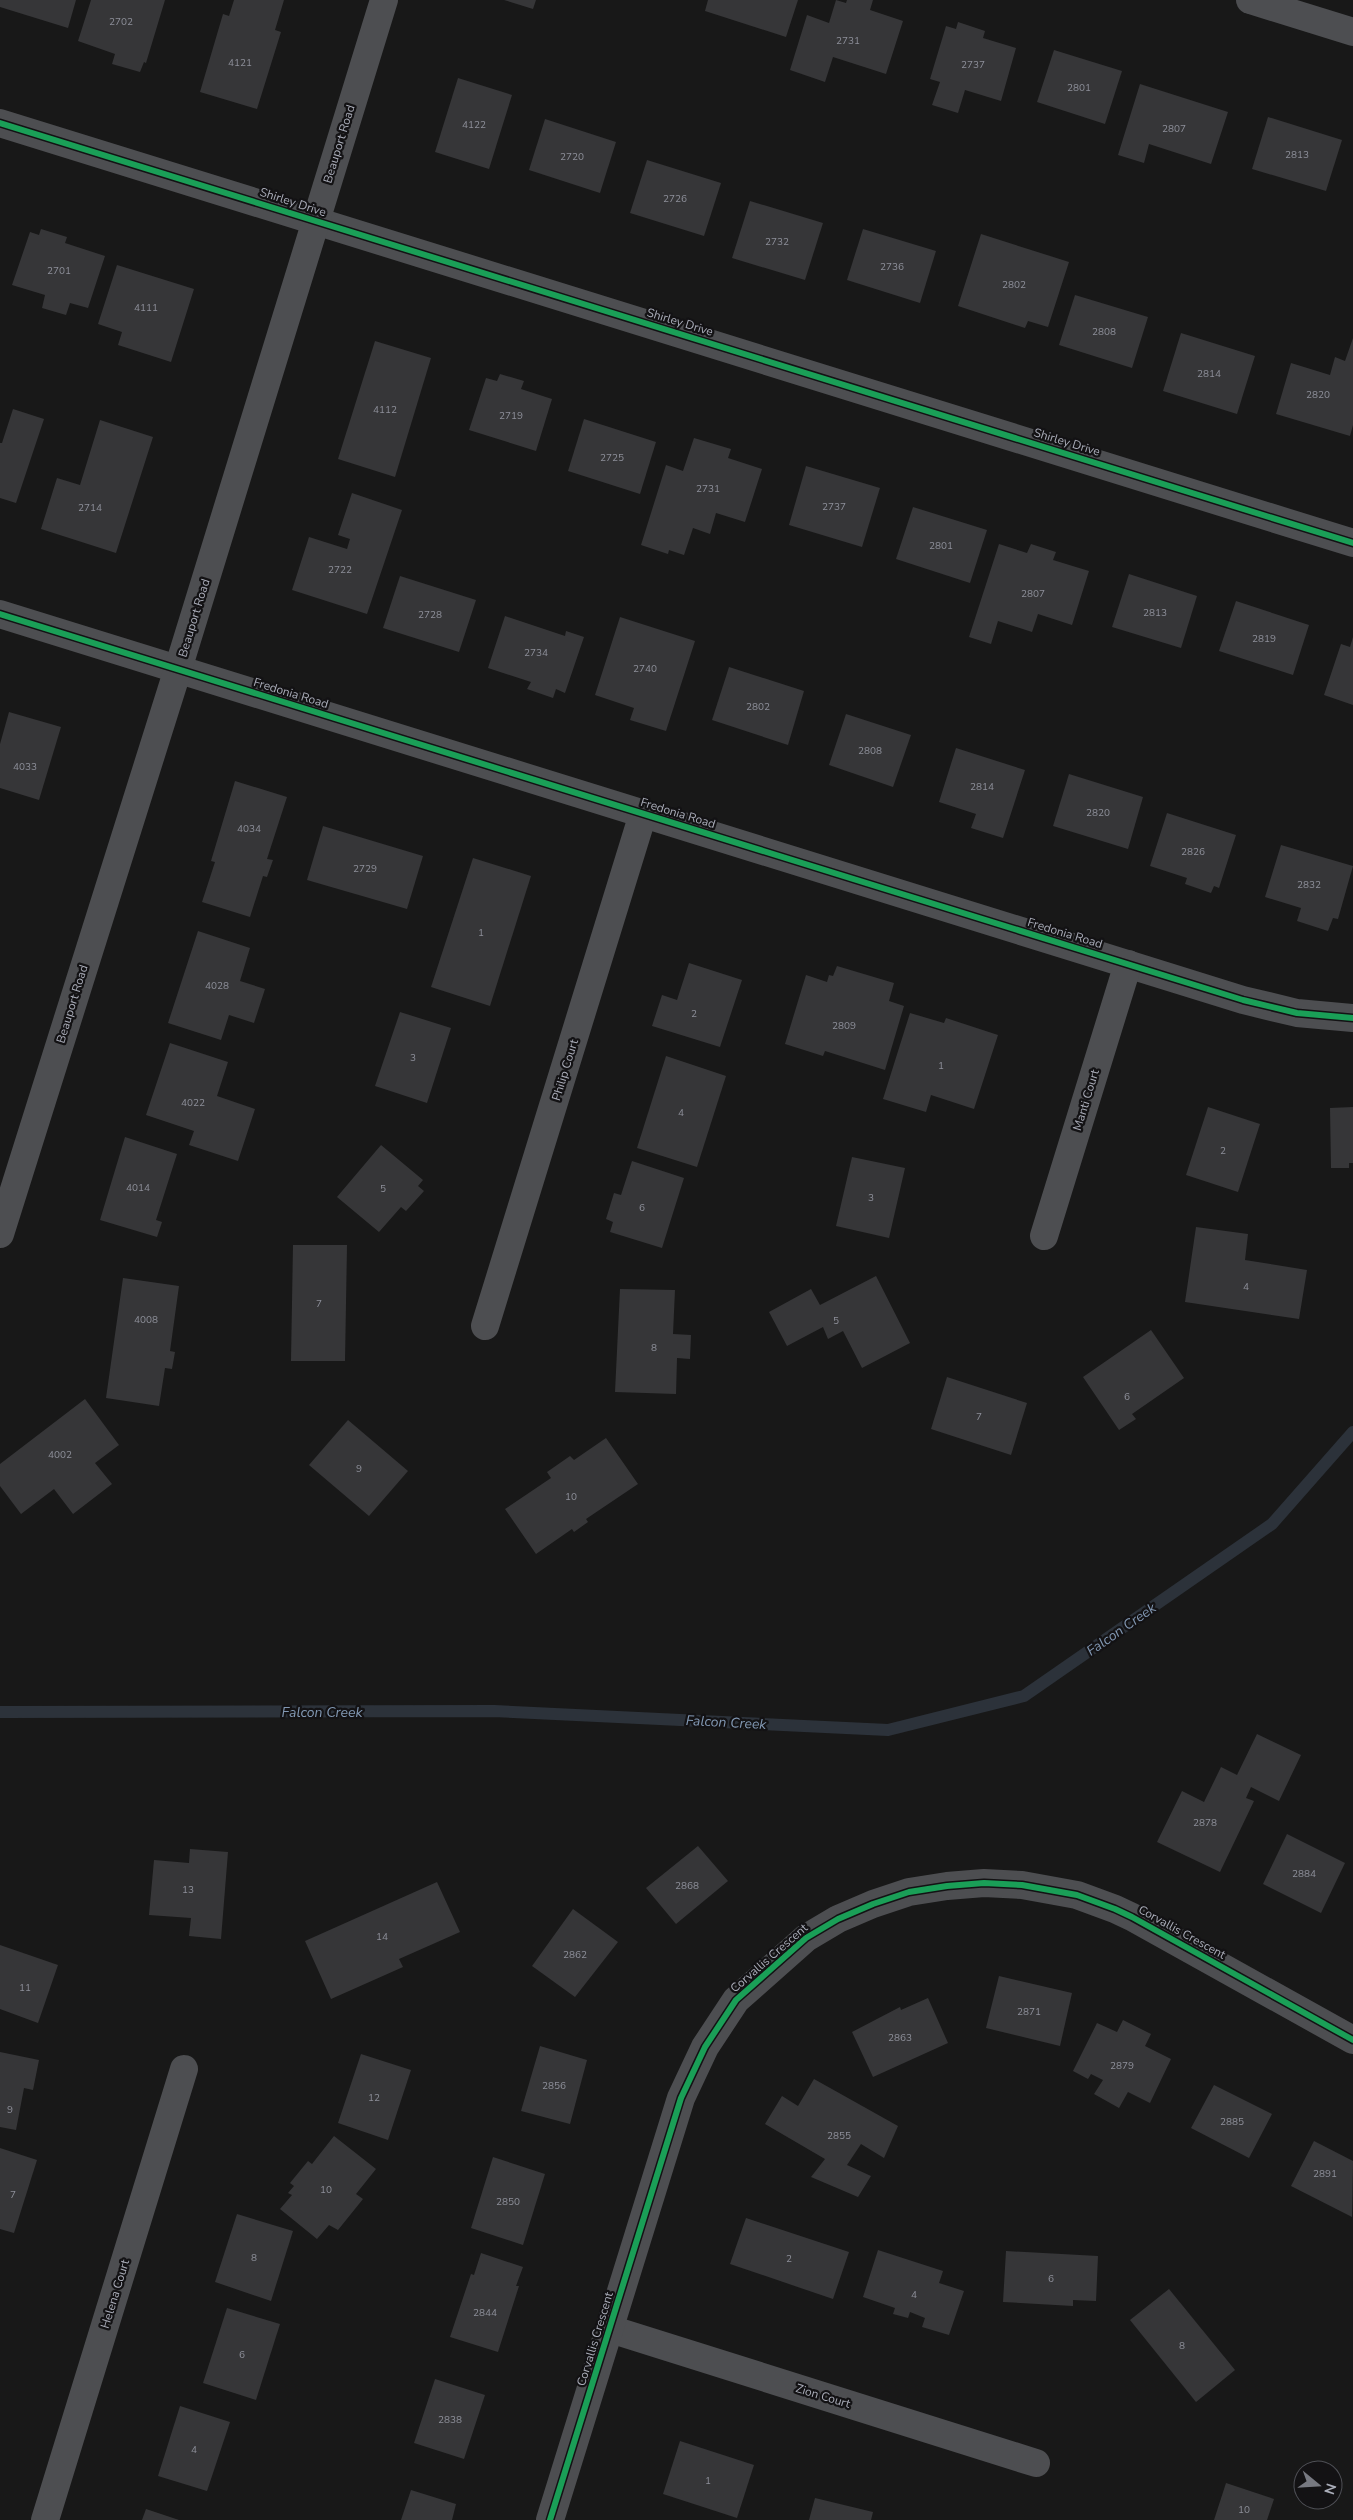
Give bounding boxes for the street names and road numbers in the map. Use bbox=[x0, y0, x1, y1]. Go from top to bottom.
street label: Beauport Road bbox=[319, 103, 359, 185]
street label: Shirley Drive bbox=[258, 184, 328, 220]
street label: Shirley Drive bbox=[645, 304, 715, 340]
street label: Shirley Drive bbox=[1032, 424, 1102, 460]
street label: Beauport Road bbox=[174, 577, 214, 659]
street label: Fredonia Road bbox=[252, 674, 330, 712]
street label: Fredonia Road bbox=[639, 794, 717, 832]
street label: Fredonia Road bbox=[1026, 914, 1104, 952]
street label: Beauport Road bbox=[52, 963, 92, 1045]
street label: Philip Court bbox=[548, 1037, 582, 1103]
street label: Manti Court bbox=[1069, 1067, 1103, 1133]
street label: Corvallis Crescent bbox=[1136, 1901, 1229, 1963]
street label: Corvallis Crescent bbox=[727, 1919, 812, 1996]
street label: Helena Court bbox=[97, 2257, 133, 2331]
street label: Corvallis Crescent bbox=[573, 2289, 617, 2388]
street label: Zion Court bbox=[794, 2380, 853, 2412]

